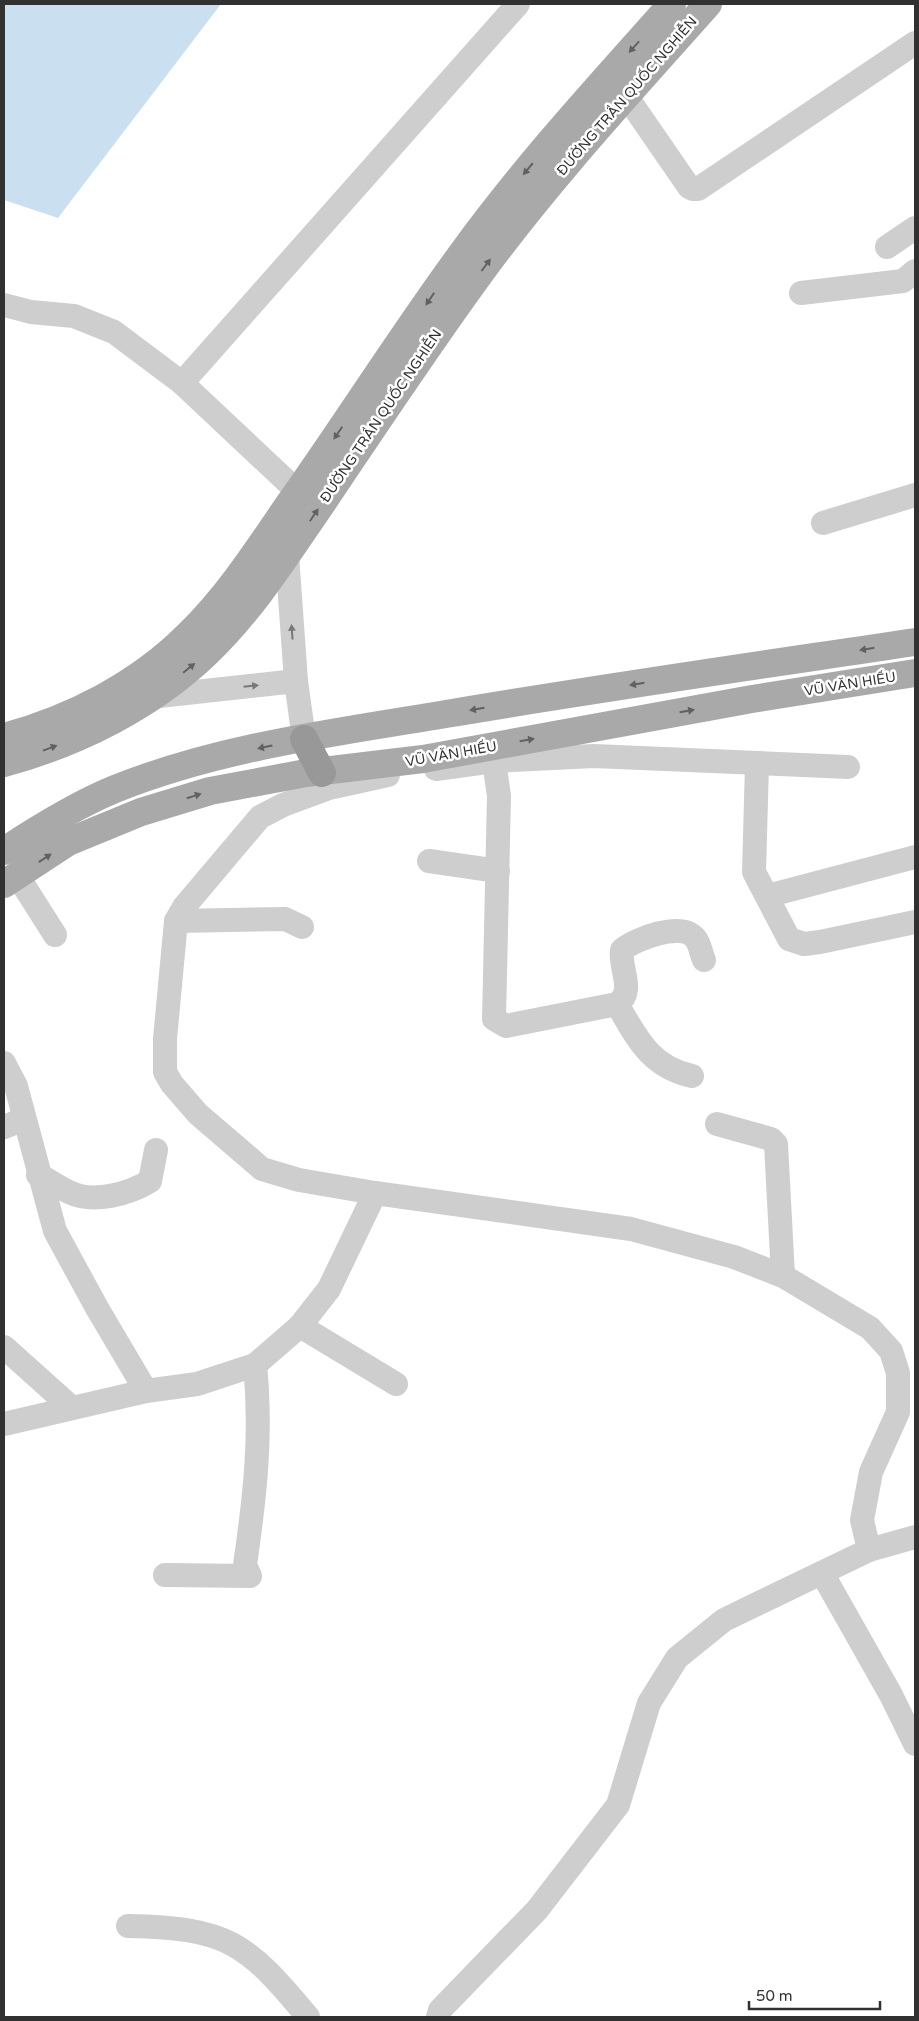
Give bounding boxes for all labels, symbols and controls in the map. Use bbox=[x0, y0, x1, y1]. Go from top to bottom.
street label: ĐƯỜNG TRẦN QUỐC NGHIỄN bbox=[553, 13, 701, 179]
one-way arrow bbox=[628, 40, 640, 52]
one-way arrow bbox=[522, 163, 533, 176]
one-way arrow bbox=[481, 258, 491, 272]
one-way arrow bbox=[425, 292, 435, 306]
street label: ĐƯỜNG TRẦN QUỐC NGHIỄN bbox=[317, 326, 445, 506]
one-way arrow bbox=[333, 426, 343, 440]
one-way arrow bbox=[309, 508, 319, 521]
one-way arrow bbox=[288, 624, 296, 640]
one-way arrow bbox=[859, 645, 875, 653]
one-way arrow bbox=[183, 663, 195, 674]
street label: VŨ VĂN HIẾU bbox=[803, 668, 897, 700]
one-way arrow bbox=[629, 680, 645, 688]
one-way arrow bbox=[243, 682, 259, 690]
one-way arrow bbox=[468, 705, 484, 713]
one-way arrow bbox=[679, 707, 695, 715]
one-way arrow bbox=[519, 736, 535, 744]
street label: VŨ VĂN HIẾU bbox=[404, 738, 498, 770]
one-way arrow bbox=[257, 743, 273, 751]
one-way arrow bbox=[43, 744, 58, 752]
one-way arrow bbox=[187, 791, 202, 799]
one-way arrow bbox=[38, 853, 51, 862]
scale bar bbox=[749, 1978, 880, 2010]
text: 50 m bbox=[756, 1987, 793, 2005]

